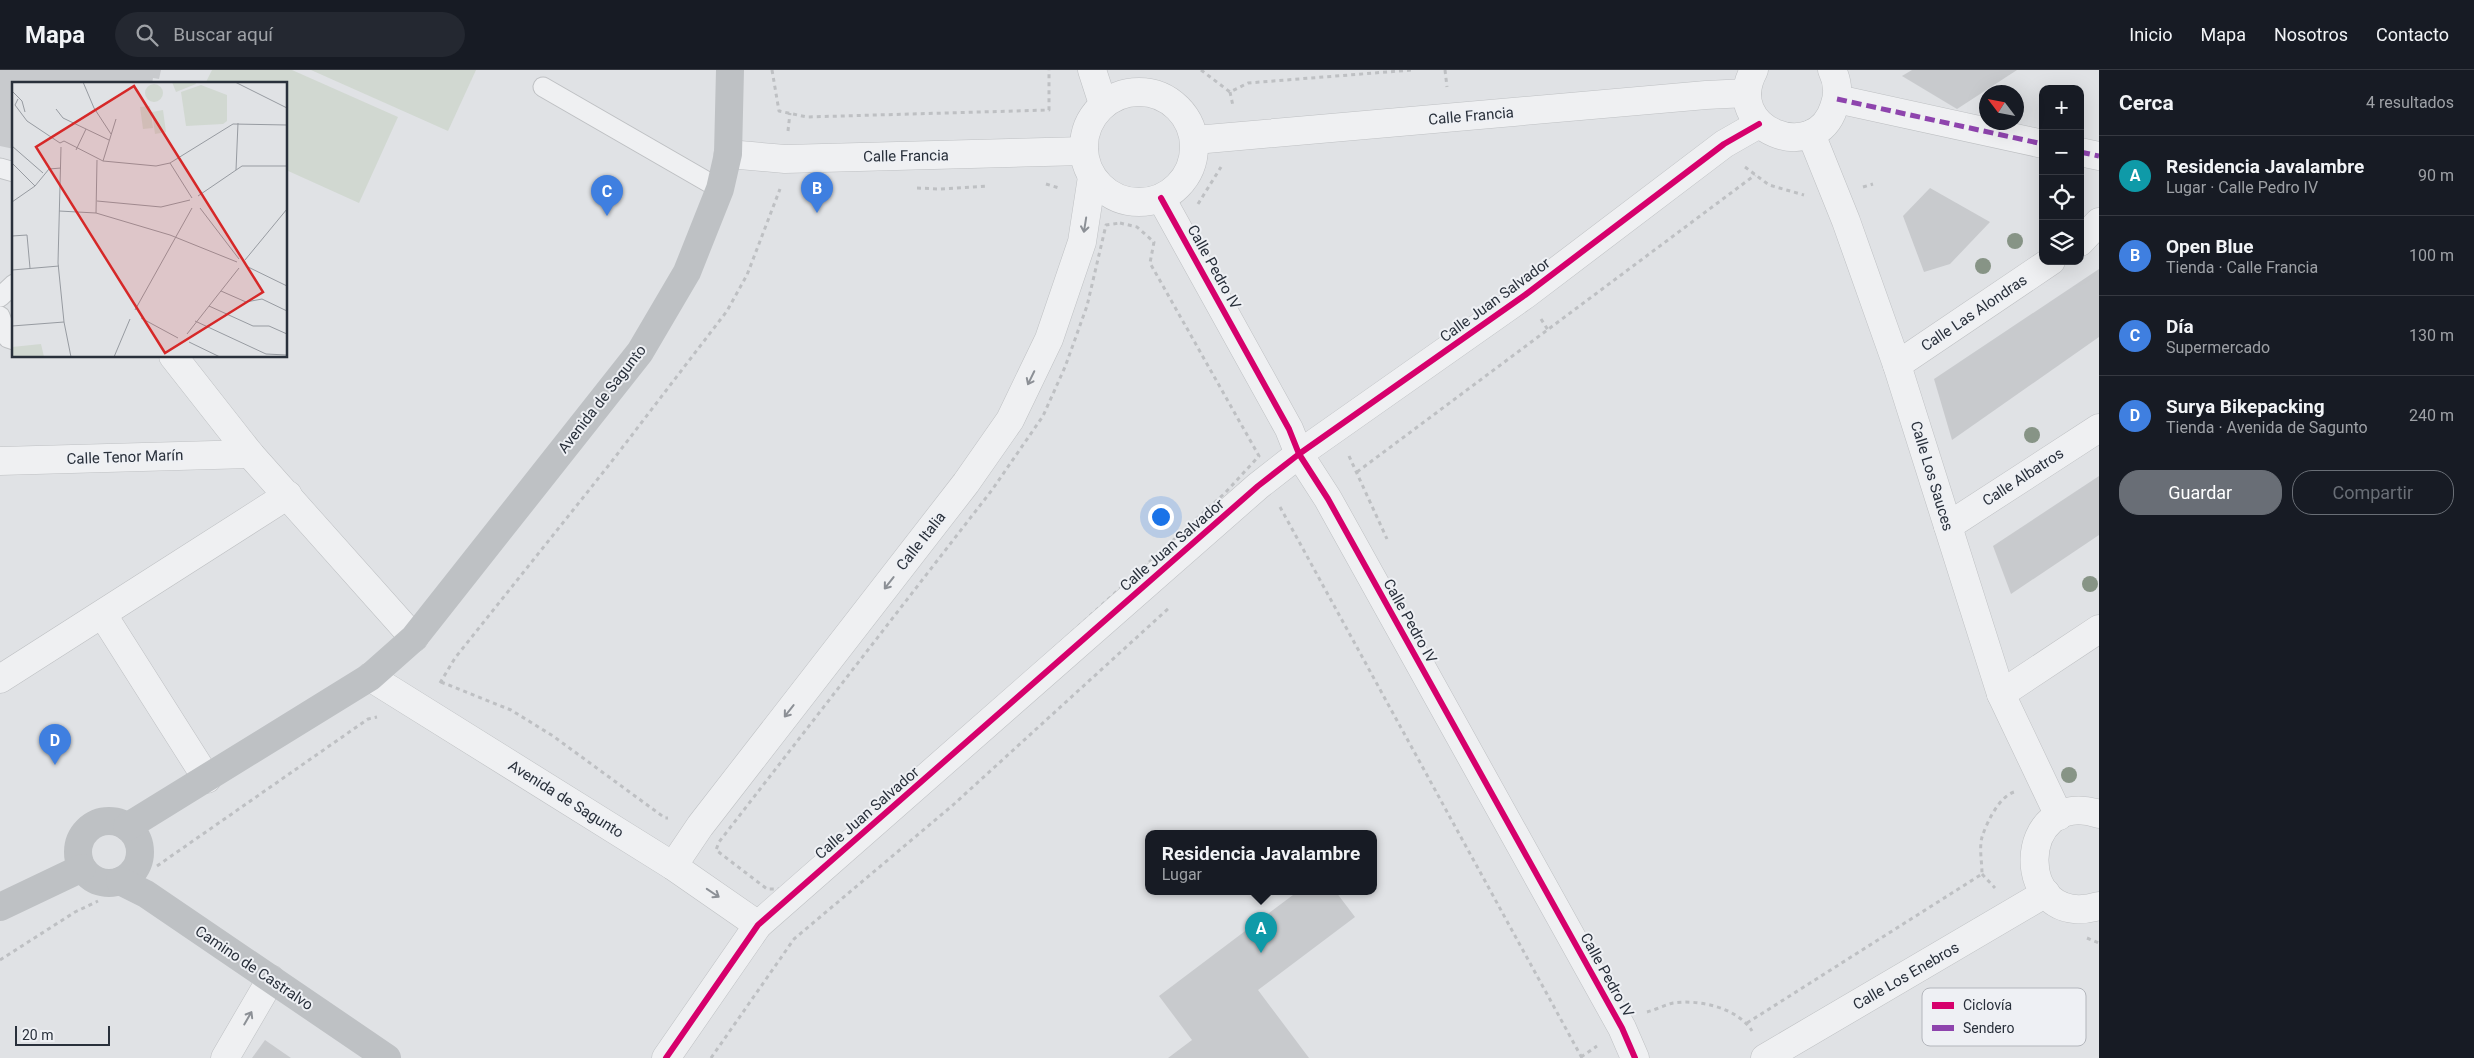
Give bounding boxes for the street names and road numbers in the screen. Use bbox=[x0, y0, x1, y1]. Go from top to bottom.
street label: Calle Francia bbox=[1427, 103, 1515, 129]
street label: Calle Francia bbox=[863, 146, 949, 166]
street label: Calle Pedro IV bbox=[1183, 222, 1245, 313]
street label: Calle Juan Salvador bbox=[1436, 254, 1554, 346]
street label: Calle Las Alondras bbox=[1918, 271, 2030, 355]
street label: Avenida de Sagunto bbox=[554, 341, 650, 457]
street label: Calle Los Sauces bbox=[1907, 419, 1957, 533]
street label: Calle Albatros bbox=[1979, 444, 2067, 510]
street label: Calle Tenor Marín bbox=[66, 446, 184, 468]
street label: Calle Juan Salvador bbox=[1116, 495, 1228, 595]
street label: Calle Italia bbox=[893, 508, 949, 574]
street label: Calle Pedro IV bbox=[1379, 576, 1441, 667]
street label: Avenida de Sagunto bbox=[505, 756, 627, 842]
street label: Calle Juan Salvador bbox=[811, 763, 923, 863]
street label: Camino de Castralvo bbox=[192, 922, 316, 1014]
street label: Calle Pedro IV bbox=[1576, 930, 1638, 1021]
street label: Calle Los Enebros bbox=[1850, 938, 1962, 1014]

